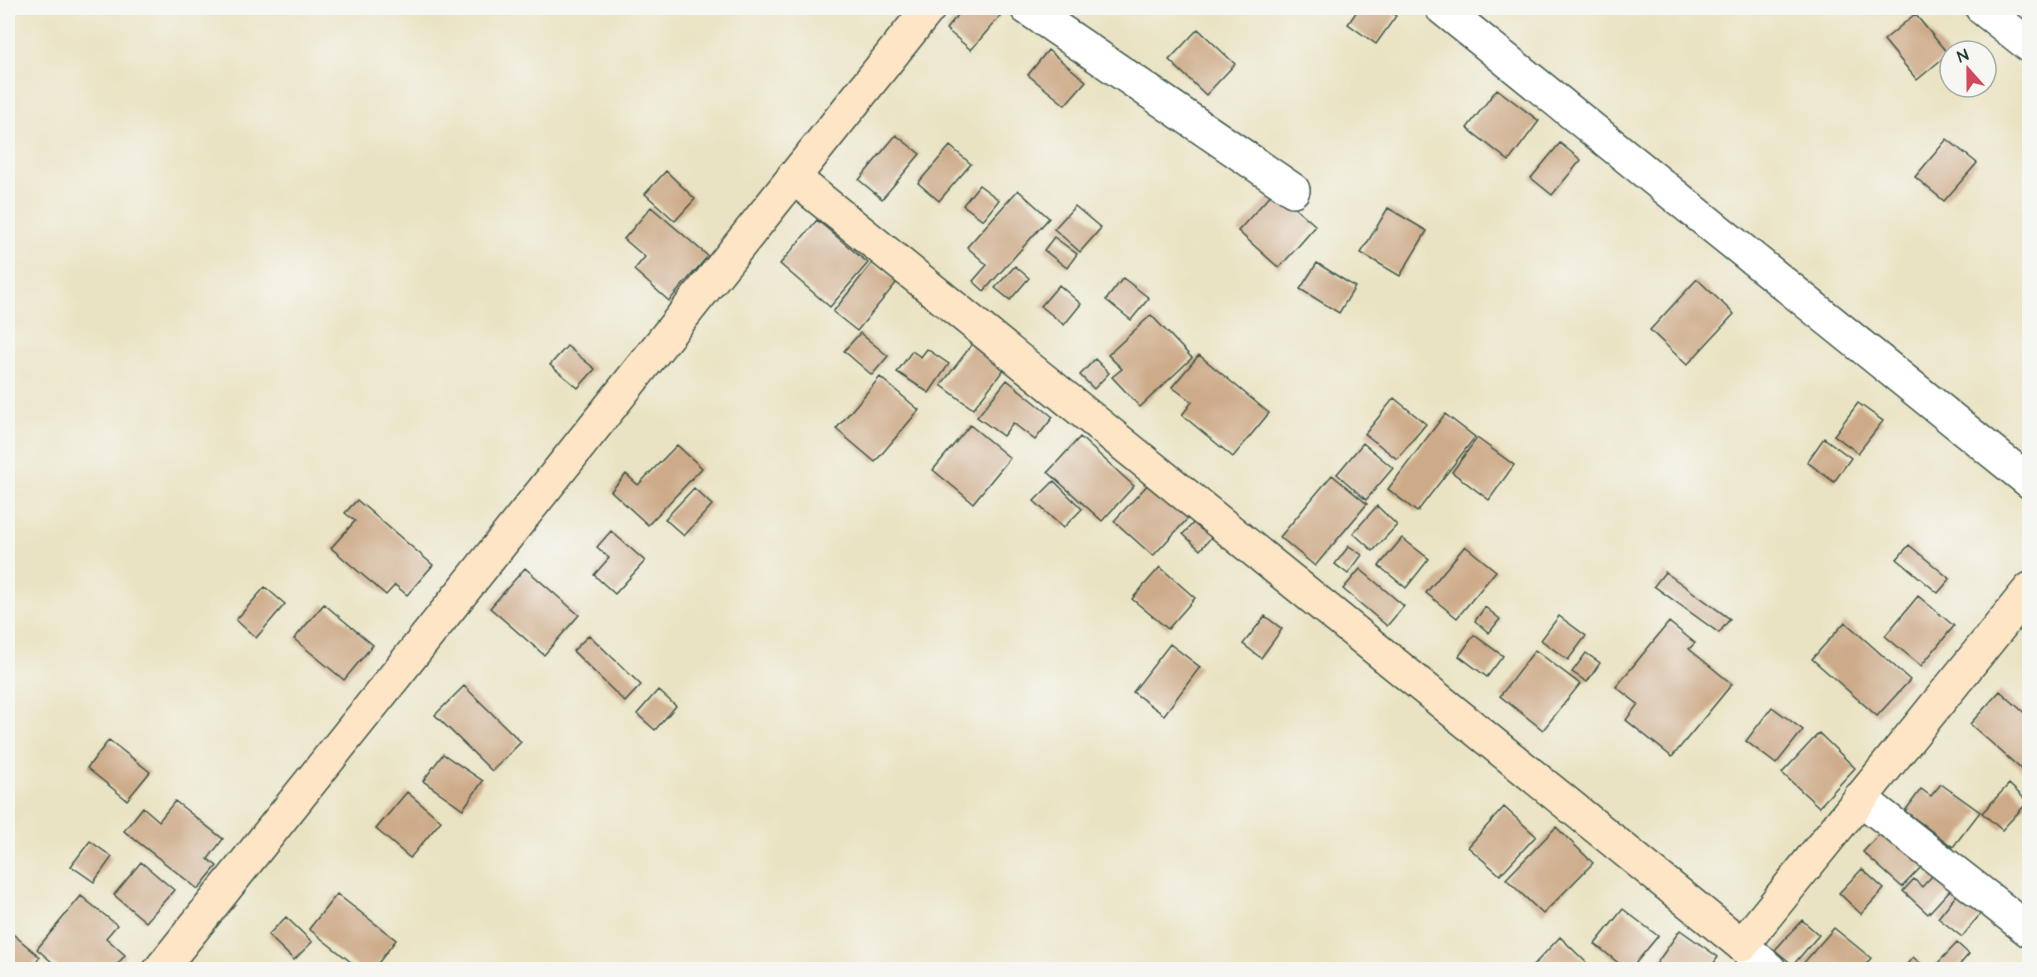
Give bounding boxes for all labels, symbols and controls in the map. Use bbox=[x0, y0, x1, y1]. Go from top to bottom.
north arrow bbox=[1938, 39, 1998, 99]
text: N bbox=[1954, 44, 1972, 68]

